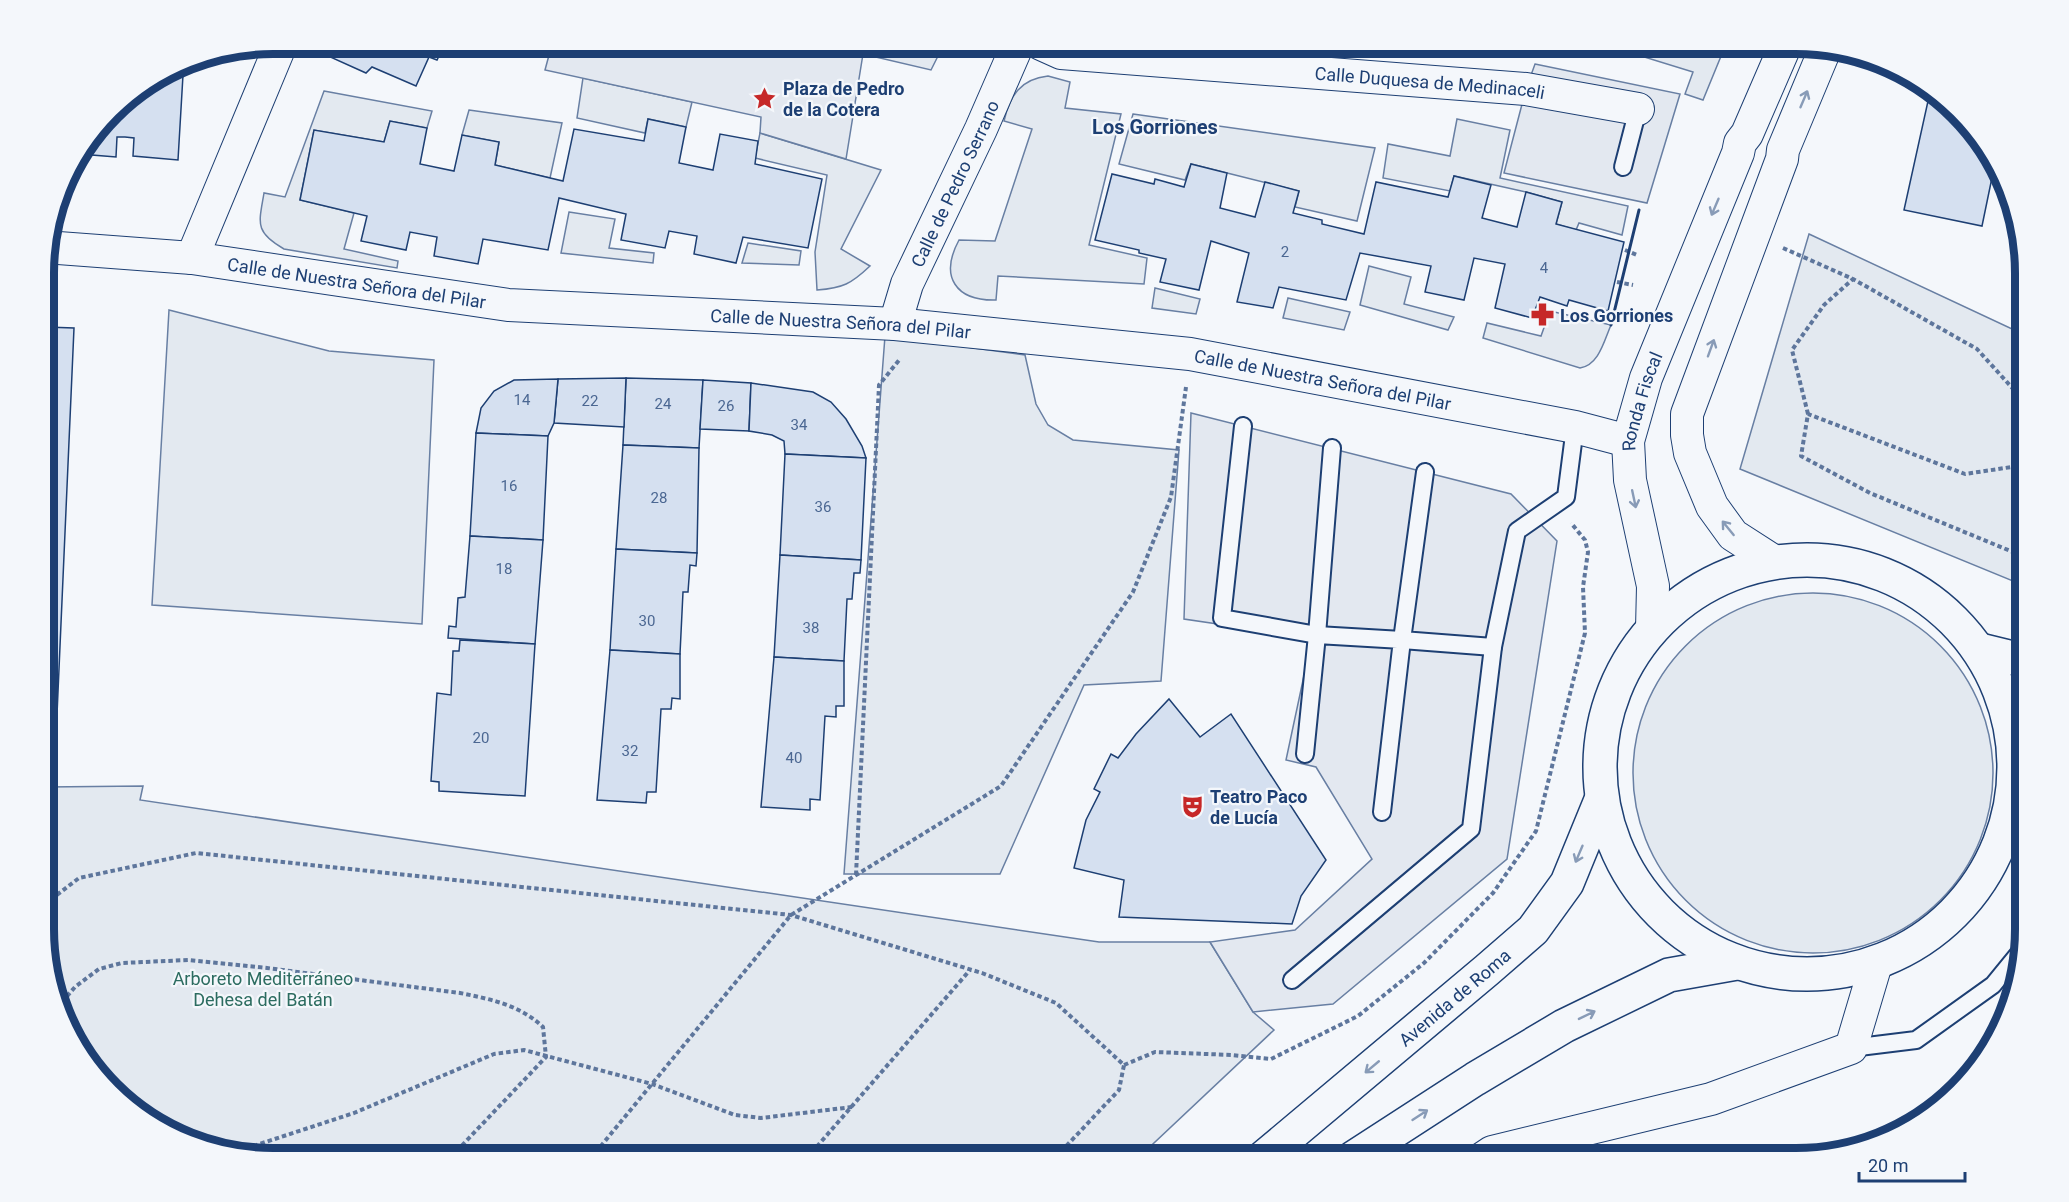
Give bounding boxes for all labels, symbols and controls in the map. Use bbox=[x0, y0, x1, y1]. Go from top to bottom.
street label: Calle Duquesa de Medinaceli bbox=[1314, 62, 1547, 103]
place label: Plaza de Pedro de la Cotera bbox=[783, 78, 904, 120]
place icon: Plaza de Pedro de la Cotera bbox=[752, 85, 778, 111]
one-way arrow bbox=[1799, 90, 1811, 108]
street label: Calle de Pedro Serrano bbox=[906, 97, 1003, 270]
district label: Los Gorriones bbox=[1092, 115, 1218, 139]
one-way arrow bbox=[1709, 197, 1720, 216]
house number: 2 bbox=[1281, 243, 1289, 261]
street label: Calle de Nuestra Señora del Pilar bbox=[226, 253, 487, 312]
house number: 4 bbox=[1540, 259, 1549, 277]
pharmacy icon: Los Gorriones bbox=[1529, 302, 1555, 328]
street label: Calle de Nuestra Señora del Pilar bbox=[710, 304, 972, 342]
place label: Los Gorriones bbox=[1560, 305, 1673, 326]
one-way arrow bbox=[1707, 339, 1718, 357]
street label: Calle de Nuestra Señora del Pilar bbox=[1193, 345, 1453, 414]
street label: Ronda Fiscal bbox=[1617, 349, 1666, 452]
house number: 14 bbox=[514, 391, 531, 409]
house number: 22 bbox=[582, 392, 598, 410]
house number: 24 bbox=[655, 395, 672, 413]
house number: 26 bbox=[718, 397, 734, 415]
house number: 34 bbox=[791, 416, 808, 434]
house number: 16 bbox=[501, 477, 517, 495]
house number: 28 bbox=[651, 489, 667, 507]
one-way arrow bbox=[1629, 489, 1641, 508]
house number: 36 bbox=[815, 498, 831, 516]
one-way arrow bbox=[1722, 520, 1735, 536]
house number: 18 bbox=[496, 560, 512, 578]
house number: 30 bbox=[639, 612, 655, 630]
house number: 38 bbox=[803, 619, 819, 637]
house number: 20 bbox=[473, 729, 489, 747]
house number: 32 bbox=[622, 742, 638, 760]
house number: 40 bbox=[786, 749, 802, 767]
place label: Teatro Paco de Lucía bbox=[1210, 786, 1307, 828]
theatre icon: Teatro Paco de Lucía bbox=[1179, 793, 1205, 819]
one-way arrow bbox=[1573, 845, 1584, 863]
street label: Avenida de Roma bbox=[1394, 944, 1514, 1050]
park label: Arboreto Mediterráneo Dehesa del Batán bbox=[173, 968, 353, 1010]
one-way arrow bbox=[1578, 1009, 1596, 1021]
one-way arrow bbox=[1365, 1060, 1381, 1073]
one-way arrow bbox=[1411, 1109, 1428, 1121]
scale bar bbox=[1859, 1145, 1966, 1183]
text: 20 m bbox=[1868, 1155, 1908, 1176]

